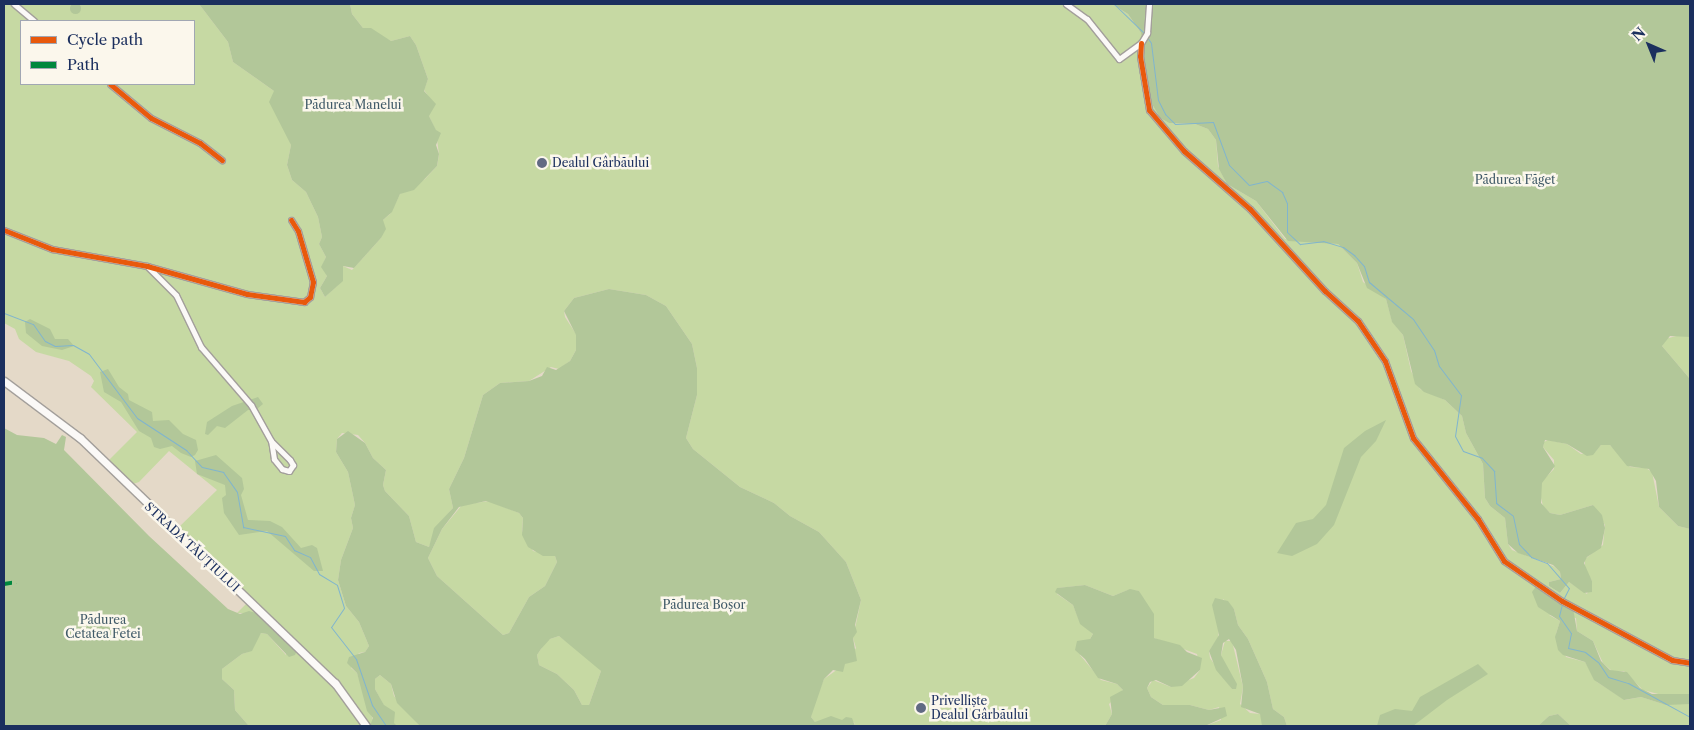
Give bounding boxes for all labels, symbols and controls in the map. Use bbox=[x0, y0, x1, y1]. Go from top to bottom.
legend bbox=[20, 20, 195, 85]
north arrow bbox=[1624, 20, 1674, 70]
text: N bbox=[1628, 24, 1649, 45]
text: Cycle path bbox=[67, 30, 143, 49]
text: Path bbox=[67, 55, 99, 74]
park label: Pădurea Manelui bbox=[304, 98, 402, 112]
place label: Dealul Gârbăului bbox=[552, 156, 649, 170]
marker: Dealul Gârbăului bbox=[536, 157, 548, 169]
park label: Pădurea Făget bbox=[1475, 173, 1555, 187]
street label: STRADA TĂUȚIULUI bbox=[141, 499, 243, 595]
park label: Pădurea Boșor bbox=[662, 598, 746, 612]
park label: Pădurea Cetatea Fetei bbox=[65, 613, 141, 641]
place label: Privelliște Dealul Gârbăului bbox=[931, 694, 1028, 722]
marker: Privelliște Dealul Gârbăului bbox=[915, 702, 927, 714]

